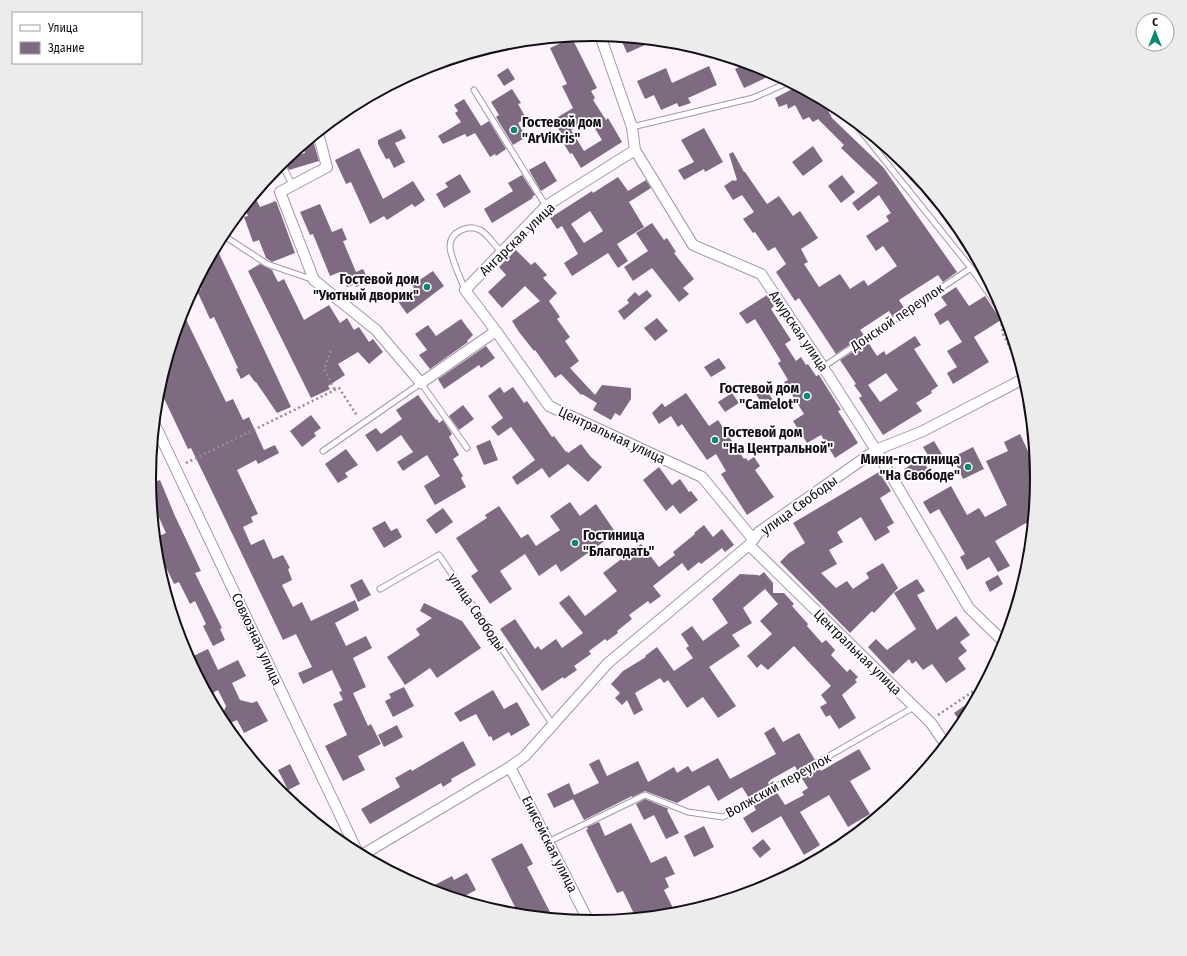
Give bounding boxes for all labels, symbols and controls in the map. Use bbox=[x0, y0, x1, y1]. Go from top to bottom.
legend bbox=[12, 12, 142, 64]
north arrow bbox=[1135, 12, 1175, 52]
text: С bbox=[1152, 16, 1158, 29]
text: Улица bbox=[47, 21, 78, 35]
text: Здание bbox=[48, 41, 84, 55]
place label: Гостевой дом "ArViKris" bbox=[522, 114, 602, 147]
marker: Гостевой дом "ArViKris" bbox=[509, 125, 519, 135]
street label: Ангарская улица bbox=[476, 199, 559, 280]
place label: Гостевой дом "Уютный дворик" bbox=[313, 271, 419, 304]
street label: Донской переулок bbox=[846, 280, 948, 356]
marker: Гостевой дом "Уютный дворик" bbox=[422, 282, 432, 292]
street label: Амурская улица bbox=[765, 288, 832, 375]
place label: Гостевой дом "Camelot" bbox=[720, 380, 799, 413]
marker: Гостевой дом "Camelot" bbox=[802, 391, 812, 401]
street label: Центральная улица bbox=[556, 403, 668, 468]
place label: Гостевой дом "На Центральной" bbox=[723, 424, 833, 457]
marker: Гостевой дом "На Центральной" bbox=[710, 435, 720, 445]
place label: Мини-гостиница "На Свободе" bbox=[861, 451, 960, 484]
marker: Мини-гостиница "На Свободе" bbox=[963, 462, 973, 472]
street label: улица Свободы bbox=[758, 472, 841, 539]
place label: Гостиница "Благодать" bbox=[583, 527, 654, 560]
marker: Гостиница "Благодать" bbox=[570, 538, 580, 548]
street label: улица Свободы bbox=[444, 570, 509, 655]
street label: Совхозная улица bbox=[228, 590, 285, 688]
street label: Центральная улица bbox=[810, 606, 905, 699]
street label: Волжский переулок bbox=[723, 749, 834, 821]
street label: Енисейская улица bbox=[518, 793, 581, 895]

